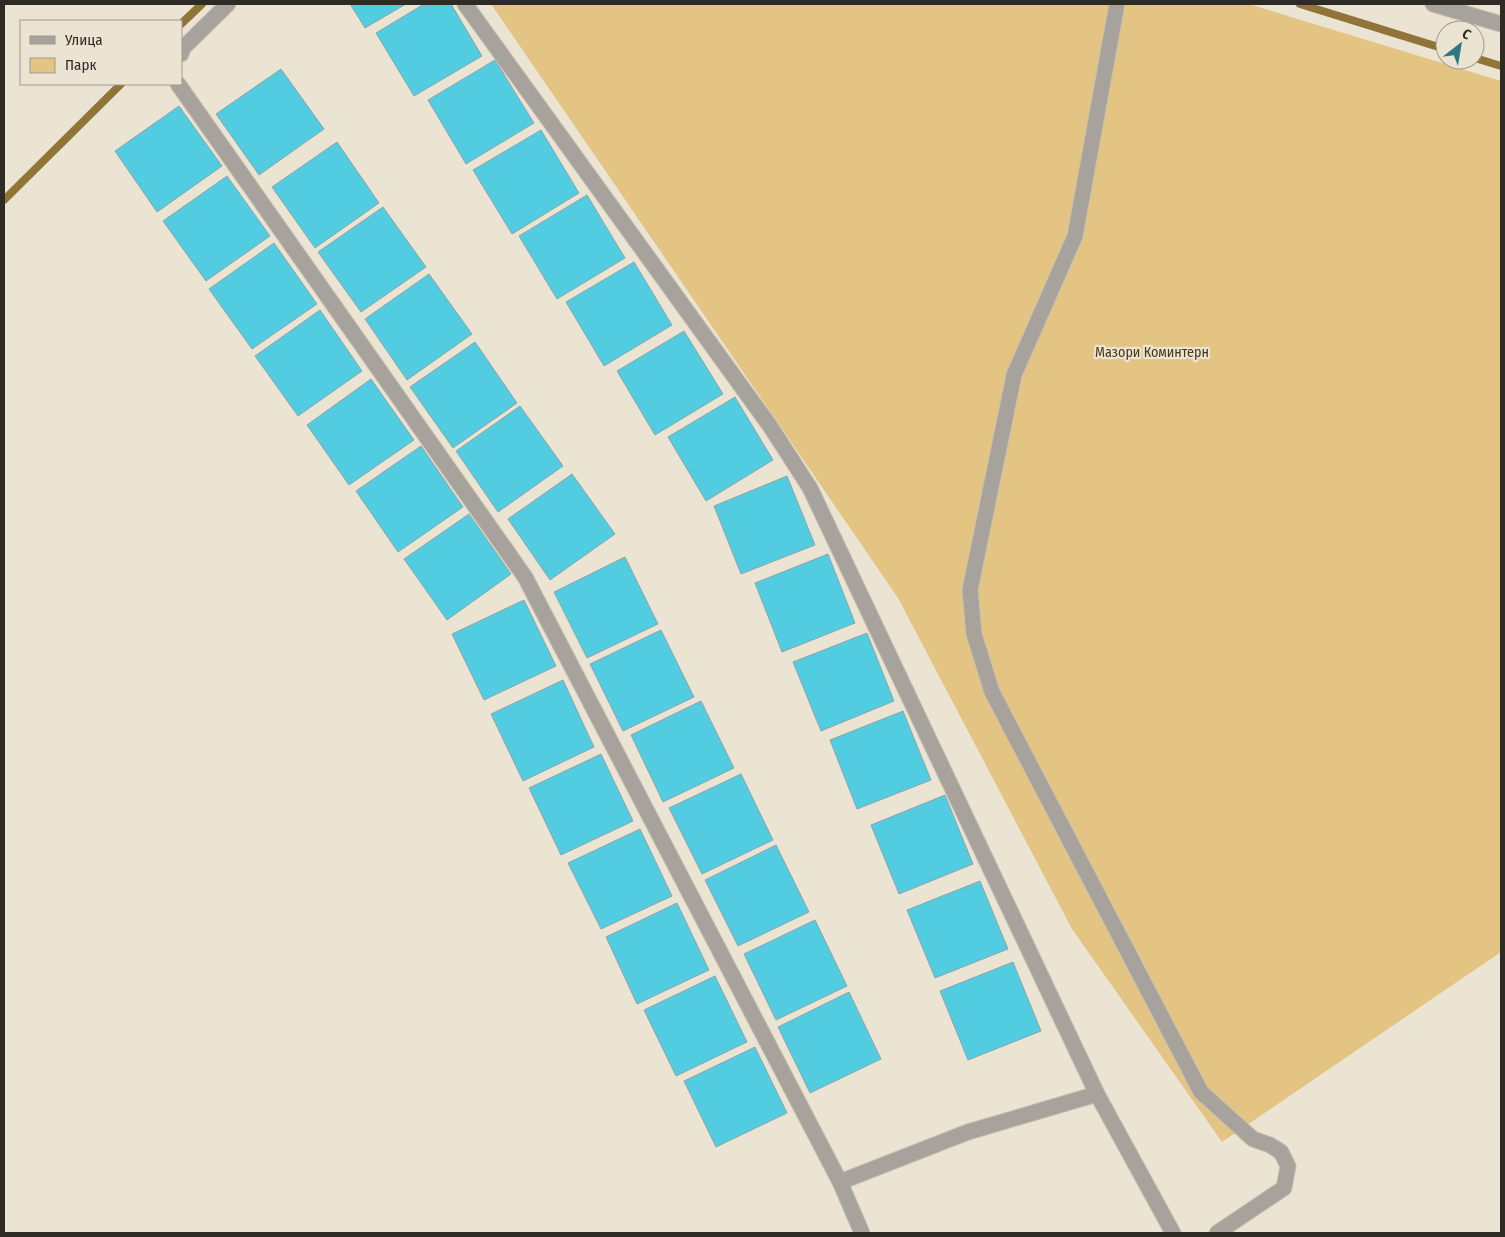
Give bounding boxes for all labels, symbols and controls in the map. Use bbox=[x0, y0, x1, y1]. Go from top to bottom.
legend bbox=[20, 20, 182, 85]
north arrow bbox=[1435, 20, 1485, 70]
text: С bbox=[1459, 25, 1475, 44]
text: Улица bbox=[64, 31, 103, 49]
text: Парк bbox=[65, 56, 96, 74]
park label: Мазори Коминтерн bbox=[1095, 344, 1209, 361]

